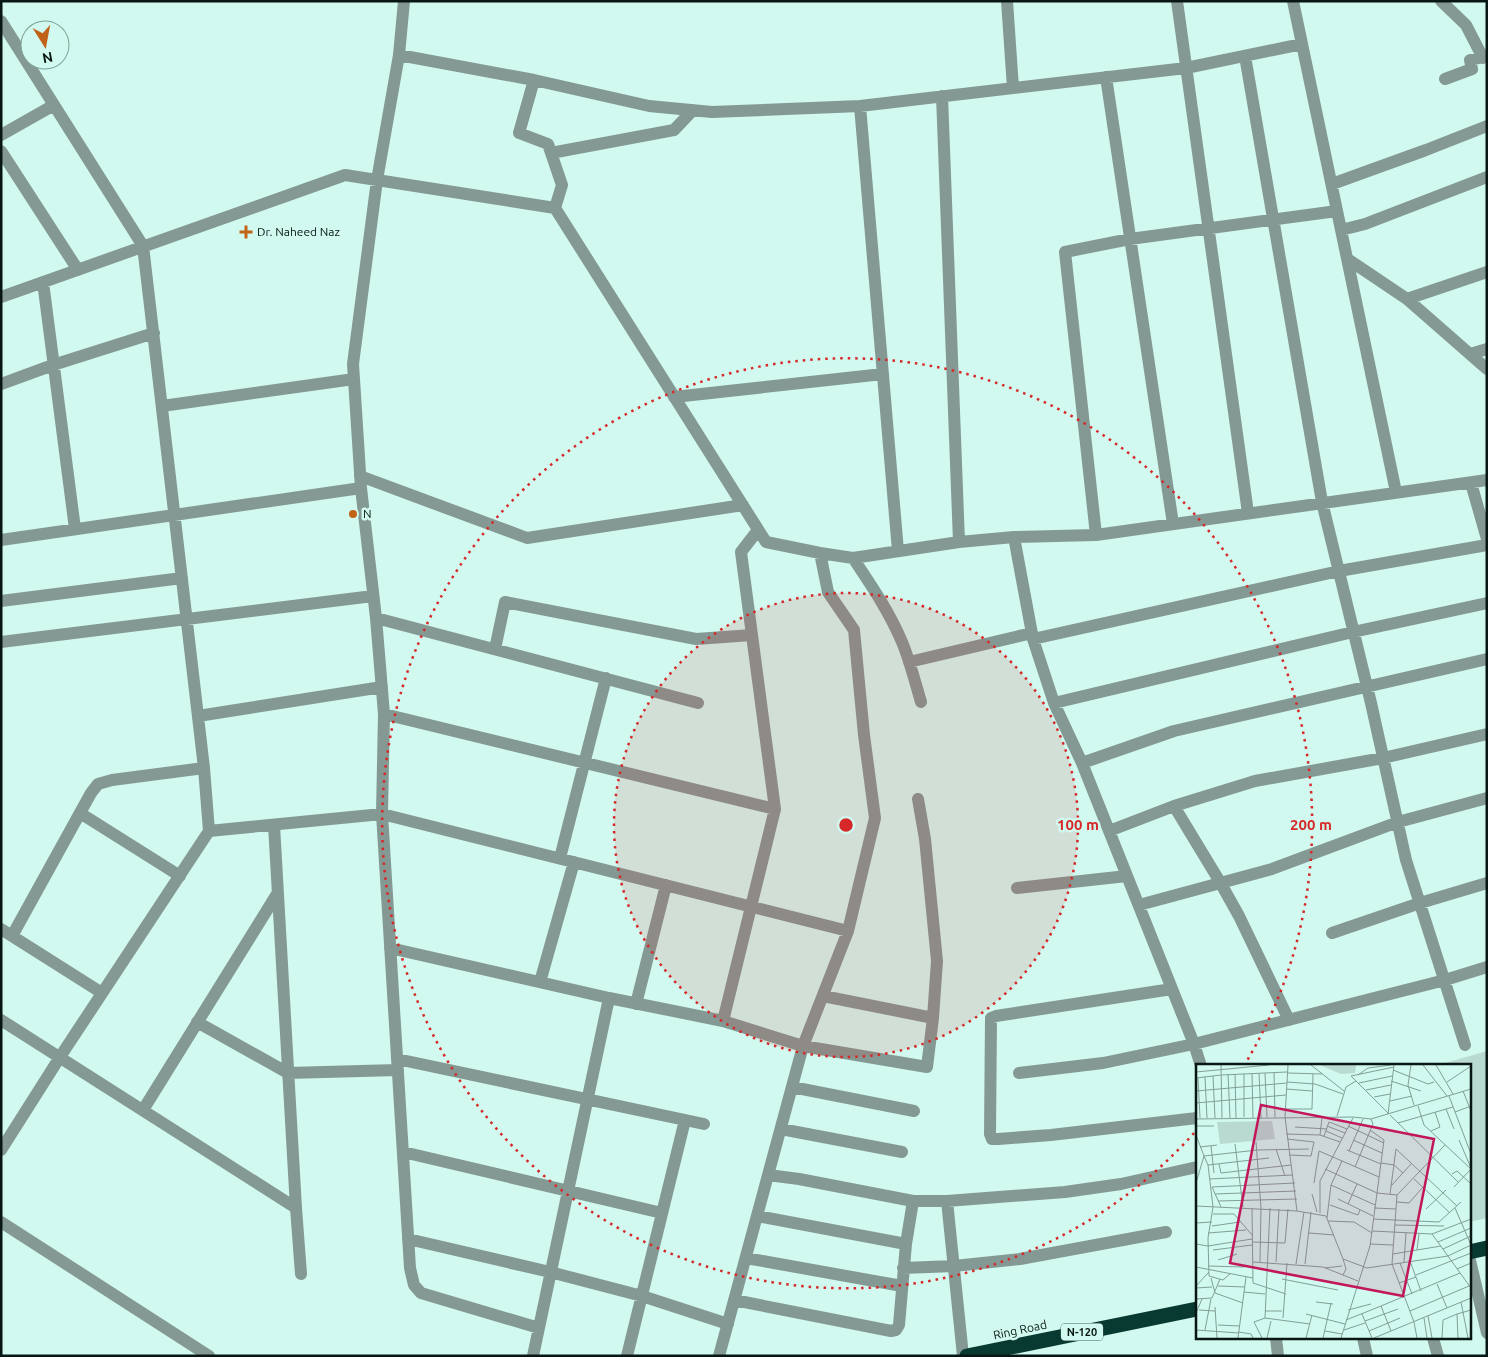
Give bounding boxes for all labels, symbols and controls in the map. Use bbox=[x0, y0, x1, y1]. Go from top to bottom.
north arrow bbox=[20, 20, 70, 70]
text: N bbox=[41, 49, 54, 67]
marker: Dr. Naheed Naz bbox=[239, 225, 253, 239]
place label: Dr. Naheed Naz bbox=[257, 225, 341, 238]
place label: N bbox=[363, 507, 372, 520]
marker: N bbox=[347, 508, 359, 520]
centre of rings bbox=[837, 816, 855, 834]
text: 100 m bbox=[1057, 816, 1099, 833]
text: 200 m bbox=[1290, 816, 1332, 833]
inset map bbox=[1196, 1064, 1470, 1340]
street label: Ring Road bbox=[992, 1317, 1048, 1342]
road number: N-120 bbox=[1061, 1324, 1103, 1340]

